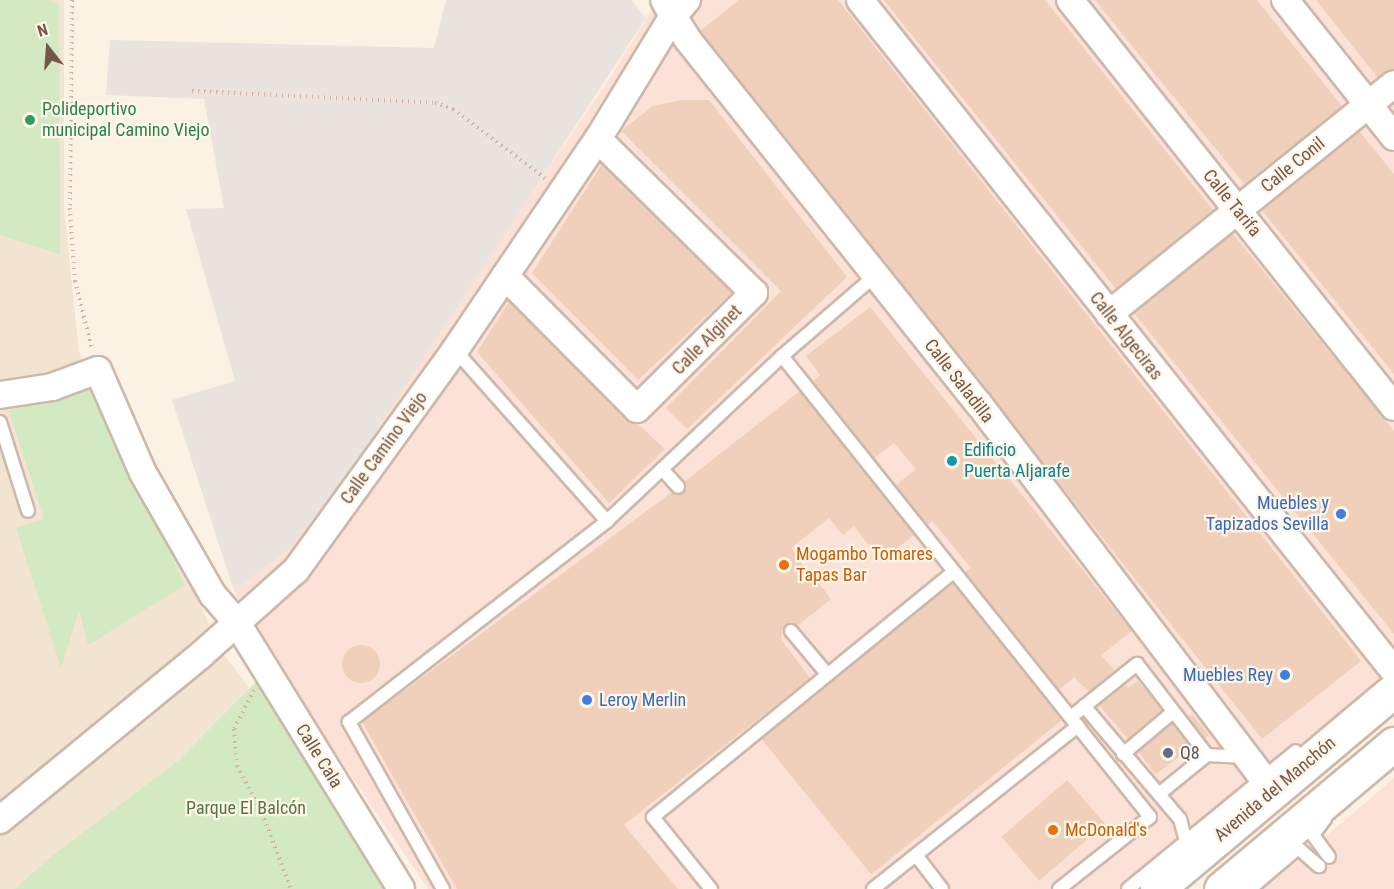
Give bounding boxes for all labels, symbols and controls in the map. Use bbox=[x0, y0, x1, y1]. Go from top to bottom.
north arrow bbox=[18, 18, 78, 78]
text: N bbox=[35, 20, 50, 41]
place label: Polideportivo municipal Camino Viejo bbox=[42, 99, 209, 142]
marker: Polideportivo municipal Camino Viejo bbox=[23, 113, 37, 127]
street label: Calle Conil bbox=[1257, 133, 1329, 197]
street label: Calle Tarifa bbox=[1198, 165, 1266, 241]
street label: Calle Algeciras bbox=[1085, 288, 1167, 384]
street label: Calle Alginet bbox=[668, 301, 746, 379]
street label: Calle Saladilla bbox=[920, 335, 998, 427]
street label: Calle Camino Viejo bbox=[336, 388, 432, 508]
place label: Edificio Puerta Aljarafe bbox=[964, 440, 1070, 482]
marker: Edificio Puerta Aljarafe bbox=[945, 454, 959, 468]
place label: Muebles y Tapizados Sevilla bbox=[1206, 493, 1329, 536]
marker: Muebles y Tapizados Sevilla bbox=[1334, 507, 1348, 521]
place label: Mogambo Tomares Tapas Bar bbox=[796, 544, 933, 586]
marker: Mogambo Tomares Tapas Bar bbox=[777, 558, 791, 572]
place label: Muebles Rey bbox=[1183, 664, 1273, 686]
marker: Muebles Rey bbox=[1278, 668, 1292, 682]
place label: Leroy Merlin bbox=[599, 689, 686, 711]
marker: Leroy Merlin bbox=[580, 693, 594, 707]
street label: Calle Cala bbox=[291, 720, 347, 792]
street label: Avenida del Manchón bbox=[1210, 732, 1340, 846]
place label: Q8 bbox=[1180, 742, 1200, 764]
marker: Q8 bbox=[1161, 746, 1175, 760]
park label: Parque El Balcón bbox=[186, 797, 306, 819]
place label: McDonald's bbox=[1065, 819, 1147, 841]
marker: McDonald's bbox=[1046, 823, 1060, 837]

